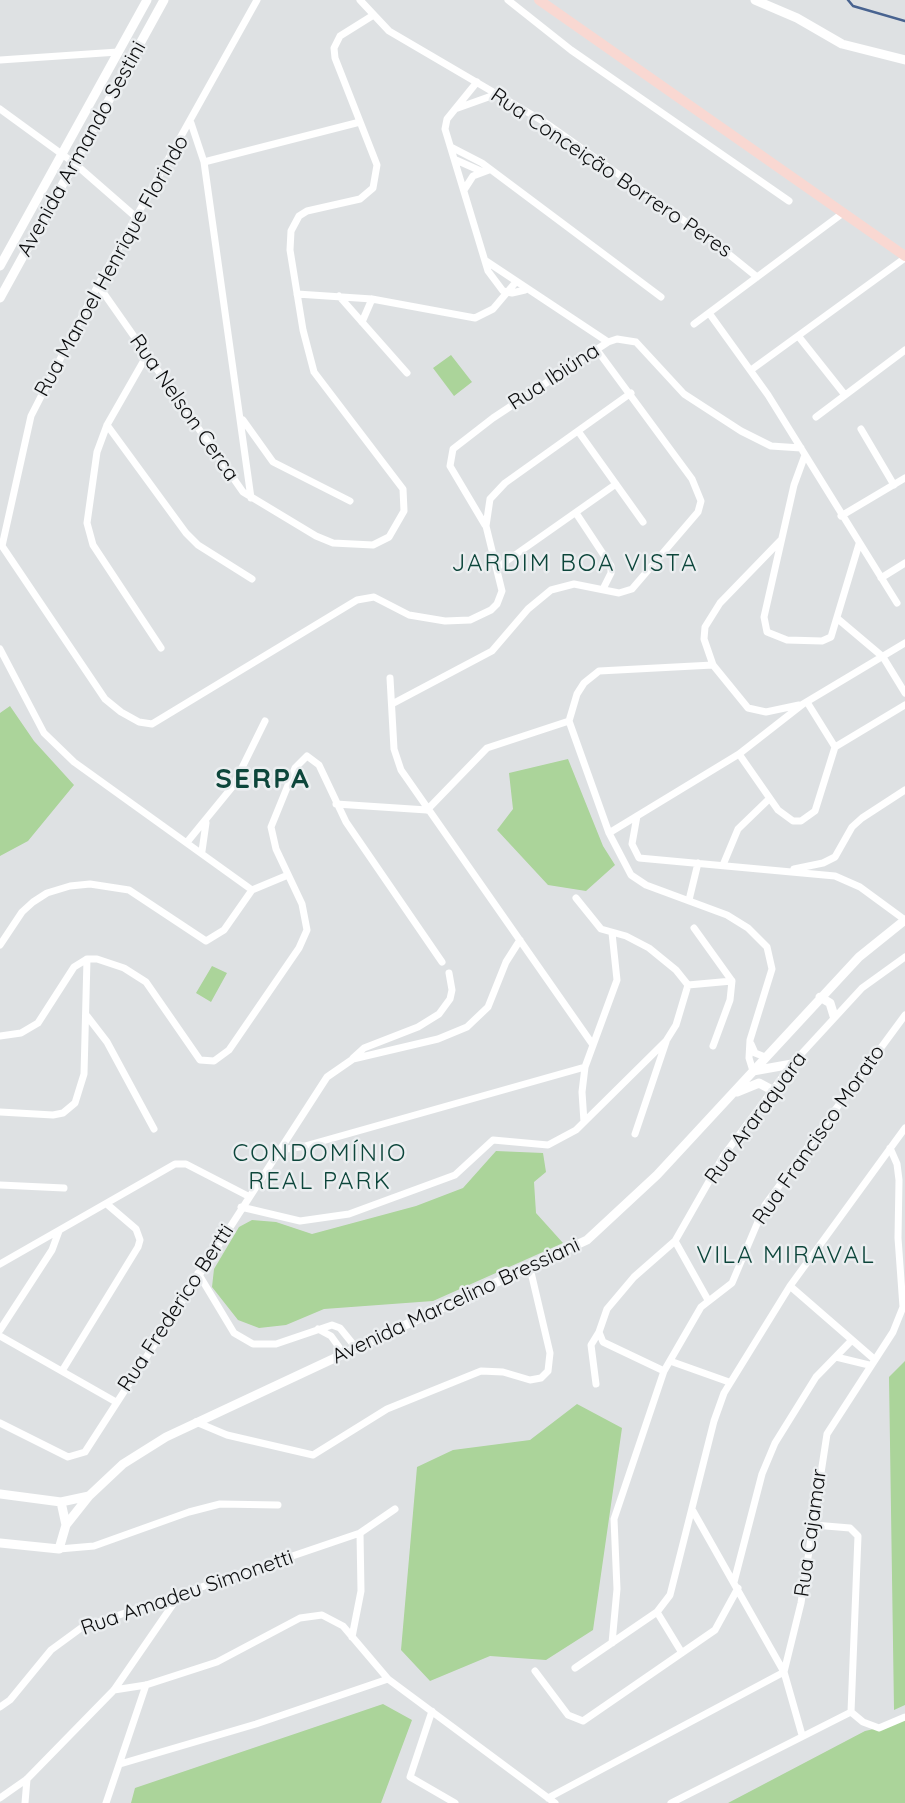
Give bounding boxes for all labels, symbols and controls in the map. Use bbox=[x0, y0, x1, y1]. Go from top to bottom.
street label: Avenida Armando Sestini bbox=[12, 37, 152, 261]
street label: Rua Conceição Borrero Peres bbox=[486, 83, 736, 263]
street label: Rua Manoel Henrique Florindo bbox=[29, 131, 195, 401]
street label: Rua Nelson Cerca bbox=[124, 330, 244, 486]
street label: Rua Ibiúna bbox=[504, 338, 604, 416]
district label: JARDIM BOA VISTA bbox=[454, 550, 696, 578]
district label: SERPA bbox=[216, 763, 310, 797]
street label: Rua Francisco Morato bbox=[747, 1040, 891, 1230]
street label: Rua Araraquara bbox=[700, 1047, 812, 1189]
district label: CONDOMÍNIO REAL PARK bbox=[234, 1140, 406, 1196]
street label: Rua Frederico Bertti bbox=[113, 1220, 239, 1396]
street label: Avenida Marcelino Bressiani bbox=[328, 1232, 584, 1370]
district label: VILA MIRAVAL bbox=[698, 1242, 874, 1270]
street label: Rua Cajamar bbox=[790, 1467, 832, 1599]
street label: Rua Amadeu Simonetti bbox=[78, 1545, 296, 1641]

